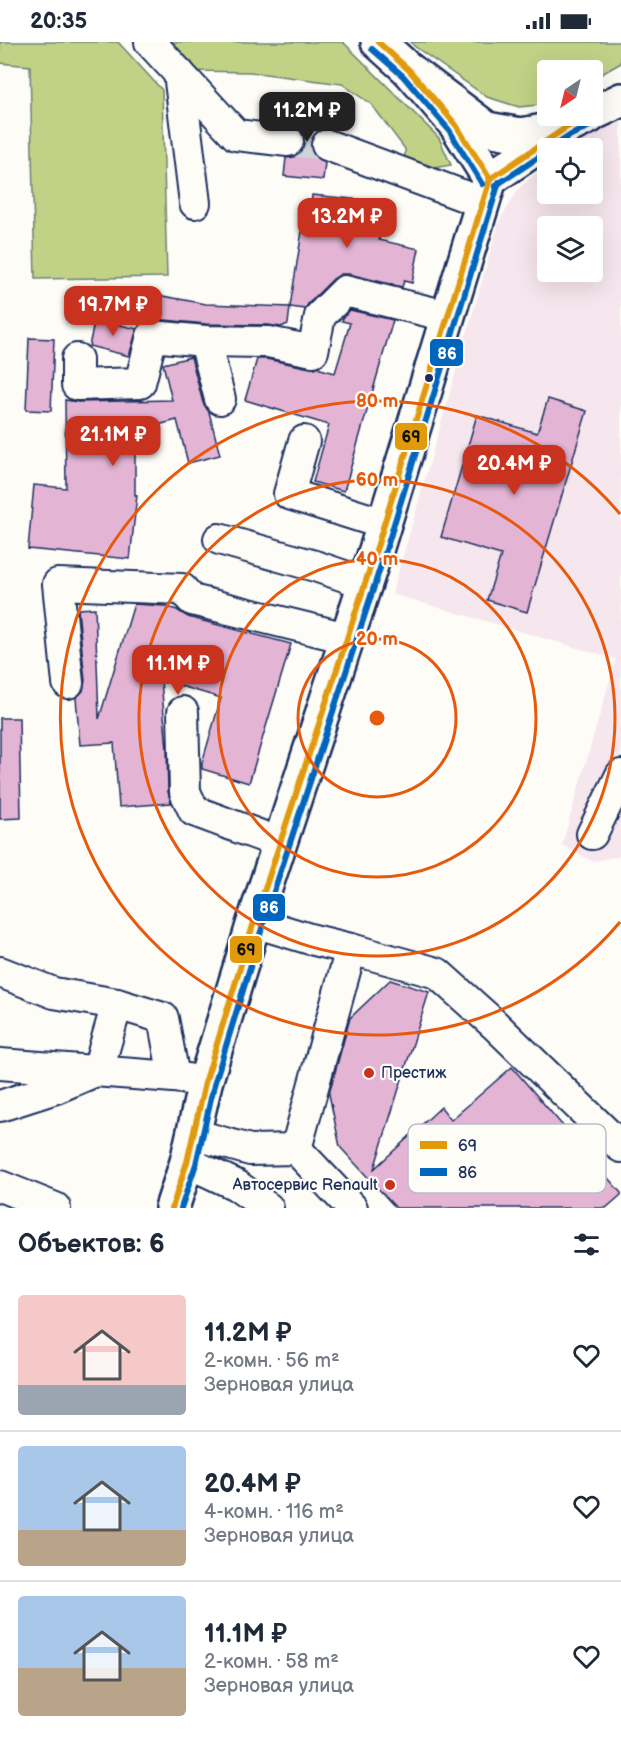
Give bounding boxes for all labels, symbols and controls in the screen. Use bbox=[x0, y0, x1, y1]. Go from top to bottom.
text: 20:35 bbox=[30, 8, 87, 35]
north arrow bbox=[537, 60, 603, 126]
map controls bbox=[537, 60, 603, 282]
pin: 11.2M ₽ bbox=[252, 92, 362, 143]
text: 11.2M ₽ bbox=[273, 99, 341, 123]
button: locate bbox=[537, 138, 603, 204]
pin: 13.2M ₽ bbox=[292, 198, 402, 249]
text: 13.2M ₽ bbox=[312, 205, 382, 229]
button: layers bbox=[537, 216, 603, 282]
pin: 19.7M ₽ bbox=[58, 286, 168, 337]
text: 19.7M ₽ bbox=[78, 293, 148, 317]
line badge: 86 bbox=[429, 338, 464, 367]
text: 86 bbox=[437, 345, 457, 364]
unlabelled marker bbox=[423, 372, 435, 384]
text: 80 m bbox=[356, 391, 398, 412]
pin: 21.1M ₽ bbox=[58, 416, 168, 467]
line badge: 69 bbox=[394, 422, 428, 451]
text: 21.1M ₽ bbox=[79, 423, 147, 447]
text: 69 bbox=[401, 428, 421, 447]
pin: 20.4M ₽ bbox=[459, 445, 569, 496]
text: 20.4M ₽ bbox=[477, 452, 551, 476]
text: 60 m bbox=[356, 470, 398, 491]
text: 40 m bbox=[356, 549, 398, 570]
text: 20 m bbox=[356, 629, 398, 650]
pin: 11.1M ₽ bbox=[123, 645, 233, 696]
text: 11.1M ₽ bbox=[146, 652, 210, 676]
centre of rings bbox=[367, 708, 387, 728]
line badge: 86 bbox=[252, 893, 286, 922]
text: 86 bbox=[259, 899, 279, 918]
line badge: 69 bbox=[229, 935, 263, 964]
text: 69 bbox=[236, 941, 256, 960]
place label: Престиж bbox=[381, 1064, 447, 1083]
marker: Престиж bbox=[362, 1066, 376, 1080]
legend bbox=[408, 1124, 606, 1193]
text: 69 bbox=[458, 1137, 477, 1156]
text: 86 bbox=[458, 1164, 477, 1183]
place label: Автосервис Renault bbox=[232, 1176, 378, 1195]
marker: Автосервис Renault bbox=[383, 1178, 397, 1192]
icon: filters bbox=[570, 1228, 603, 1261]
text: Объектов: 6 bbox=[18, 1229, 165, 1260]
text: 11.2M ₽ bbox=[204, 1318, 292, 1349]
icon: home bbox=[66, 1319, 138, 1391]
icon: heart bbox=[570, 1339, 603, 1372]
text: 2-комн. · 56 m² bbox=[204, 1349, 340, 1373]
text: Зерновая улица bbox=[204, 1373, 354, 1397]
text: 20.4M ₽ bbox=[204, 1469, 301, 1500]
icon: home bbox=[66, 1470, 138, 1542]
icon: heart bbox=[570, 1490, 603, 1523]
text: 4-комн. · 116 m² bbox=[204, 1500, 344, 1524]
text: Зерновая улица bbox=[204, 1524, 354, 1548]
text: 11.1M ₽ bbox=[204, 1619, 287, 1650]
icon: home bbox=[66, 1620, 138, 1692]
icon: heart bbox=[570, 1640, 603, 1673]
text: 2-комн. · 58 m² bbox=[204, 1650, 339, 1674]
text: Зерновая улица bbox=[204, 1674, 354, 1698]

